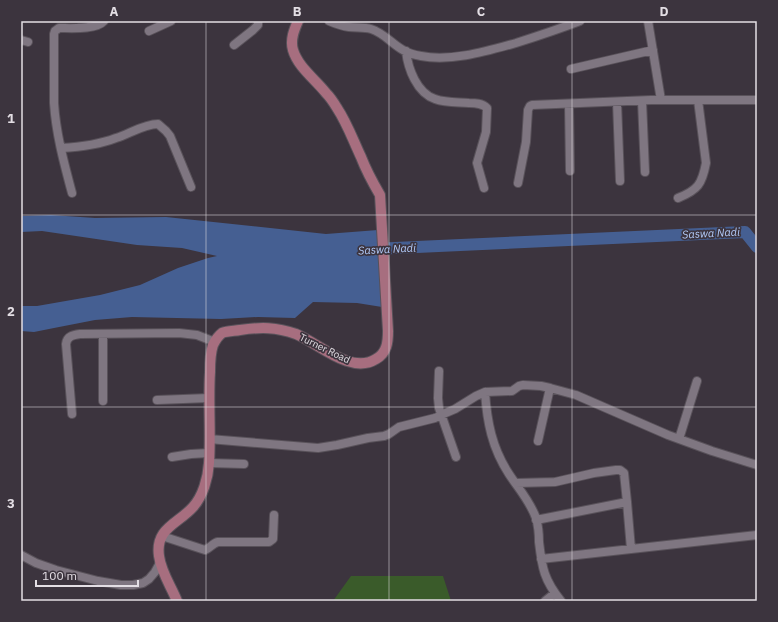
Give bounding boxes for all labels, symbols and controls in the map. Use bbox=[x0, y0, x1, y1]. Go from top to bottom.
text: A bbox=[110, 3, 119, 20]
text: B bbox=[293, 3, 302, 20]
text: C bbox=[477, 3, 486, 20]
text: D bbox=[659, 3, 669, 20]
text: 1 bbox=[7, 110, 15, 127]
water label: Saswa Nadi bbox=[682, 224, 740, 242]
water label: Saswa Nadi bbox=[358, 240, 416, 258]
text: 2 bbox=[7, 303, 15, 320]
street label: Turner Road bbox=[297, 331, 352, 366]
text: 3 bbox=[7, 495, 15, 512]
scale bar bbox=[36, 562, 138, 588]
text: 100 m bbox=[42, 568, 77, 583]

